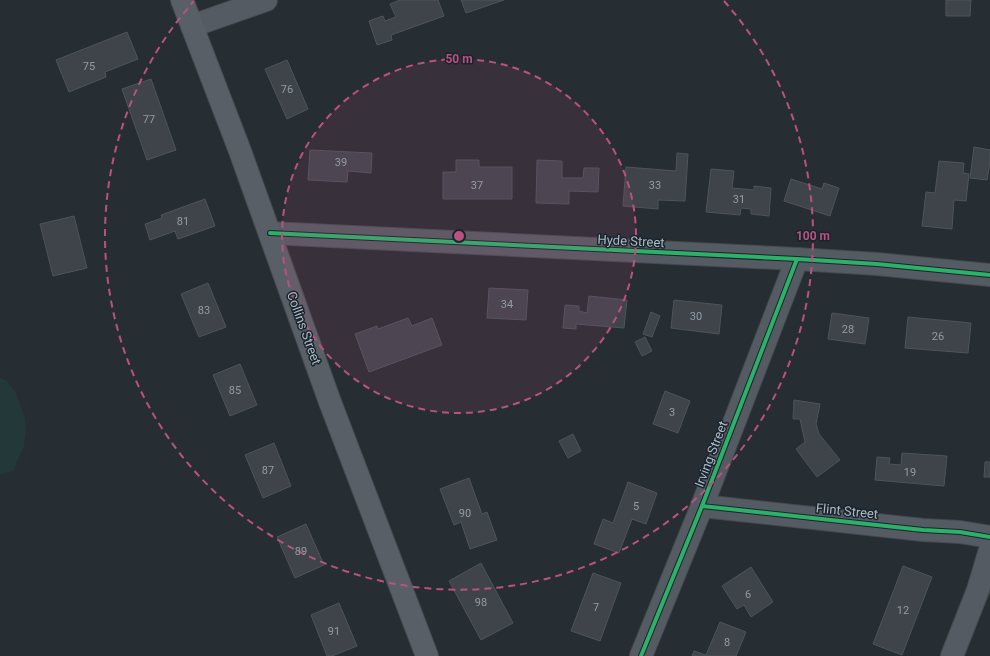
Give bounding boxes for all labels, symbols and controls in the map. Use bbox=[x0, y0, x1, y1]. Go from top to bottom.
text: 50 m bbox=[445, 52, 473, 66]
house number: 75 bbox=[83, 60, 95, 73]
house number: 76 bbox=[281, 83, 293, 96]
house number: 77 bbox=[143, 113, 155, 126]
house number: 39 bbox=[335, 156, 347, 169]
house number: 37 bbox=[471, 179, 483, 192]
house number: 33 bbox=[649, 179, 661, 192]
house number: 31 bbox=[733, 193, 745, 206]
house number: 81 bbox=[177, 215, 189, 228]
centre of rings bbox=[452, 229, 466, 243]
text: 100 m bbox=[796, 229, 830, 243]
street label: Hyde Street bbox=[597, 232, 665, 250]
street label: Collins Street bbox=[284, 289, 324, 367]
house number: 34 bbox=[501, 298, 513, 311]
house number: 83 bbox=[198, 304, 210, 317]
house number: 30 bbox=[690, 310, 702, 323]
house number: 28 bbox=[842, 323, 854, 336]
house number: 26 bbox=[932, 330, 944, 343]
house number: 85 bbox=[229, 384, 241, 397]
house number: 3 bbox=[669, 406, 675, 419]
street label: Irving Street bbox=[692, 419, 730, 489]
house number: 87 bbox=[262, 464, 274, 477]
house number: 19 bbox=[904, 466, 916, 479]
house number: 5 bbox=[633, 500, 639, 513]
street label: Flint Street bbox=[815, 500, 879, 522]
house number: 90 bbox=[459, 507, 471, 520]
house number: 89 bbox=[295, 545, 307, 558]
house number: 6 bbox=[745, 588, 751, 601]
house number: 98 bbox=[475, 596, 487, 609]
house number: 7 bbox=[593, 601, 599, 614]
house number: 12 bbox=[897, 604, 909, 617]
house number: 91 bbox=[328, 625, 340, 638]
house number: 8 bbox=[724, 636, 730, 649]

